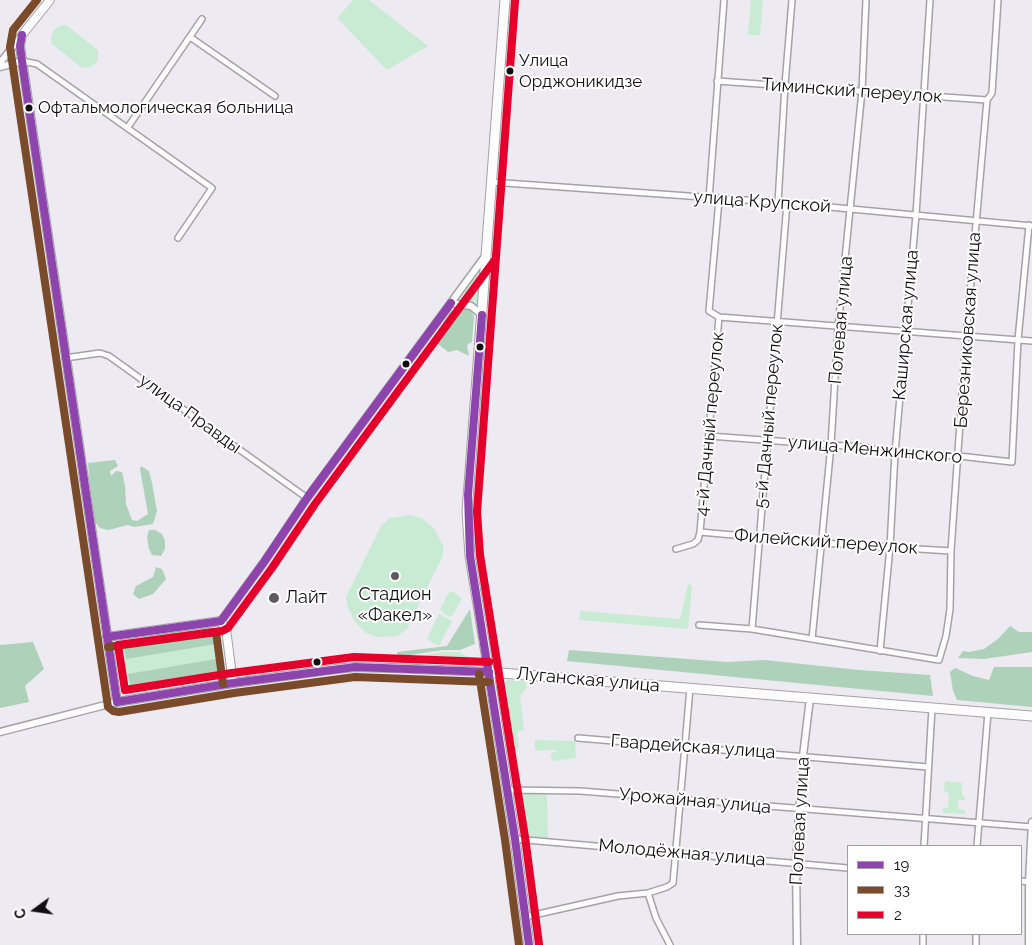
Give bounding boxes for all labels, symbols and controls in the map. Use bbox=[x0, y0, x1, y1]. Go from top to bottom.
place label: Улица Орджоникидзе bbox=[519, 51, 642, 91]
marker: Улица Орджоникидзе bbox=[505, 66, 515, 76]
street label: Тиминский переулок bbox=[761, 74, 943, 108]
place label: Офтальмологическая больница bbox=[38, 98, 294, 118]
marker: Офтальмологическая больница bbox=[24, 103, 34, 113]
street label: улица Крупской bbox=[692, 186, 832, 218]
street label: Березниковская улица bbox=[950, 231, 986, 429]
street label: Каширская улица bbox=[889, 249, 923, 401]
street label: Полевая улица bbox=[825, 255, 857, 385]
street label: 5-й Дачный переулок bbox=[750, 323, 788, 509]
street label: 4-й Дачный переулок bbox=[691, 331, 729, 517]
unlabelled marker bbox=[475, 342, 485, 352]
unlabelled marker bbox=[401, 359, 411, 369]
street label: улица Правды bbox=[134, 370, 246, 458]
street label: улица Менжинского bbox=[787, 432, 963, 468]
street label: Филейский переулок bbox=[733, 525, 919, 559]
marker: Стадион «Факел» bbox=[389, 570, 401, 582]
place label: Стадион «Факел» bbox=[358, 584, 432, 626]
place label: Лайт bbox=[285, 587, 327, 609]
marker: Лайт bbox=[267, 591, 281, 605]
unlabelled marker bbox=[312, 657, 322, 667]
street label: Луганская улица bbox=[515, 663, 661, 697]
street label: Гвардейская улица bbox=[610, 730, 776, 764]
street label: Полевая улица bbox=[786, 756, 814, 886]
street label: Урожайная улица bbox=[618, 784, 772, 818]
street label: Молодёжная улица bbox=[598, 835, 766, 871]
legend bbox=[847, 845, 1022, 935]
text: 19 bbox=[894, 856, 909, 874]
text: 33 bbox=[894, 881, 910, 899]
north arrow bbox=[10, 885, 60, 935]
text: 2 bbox=[894, 906, 902, 924]
text: С bbox=[12, 907, 29, 920]

